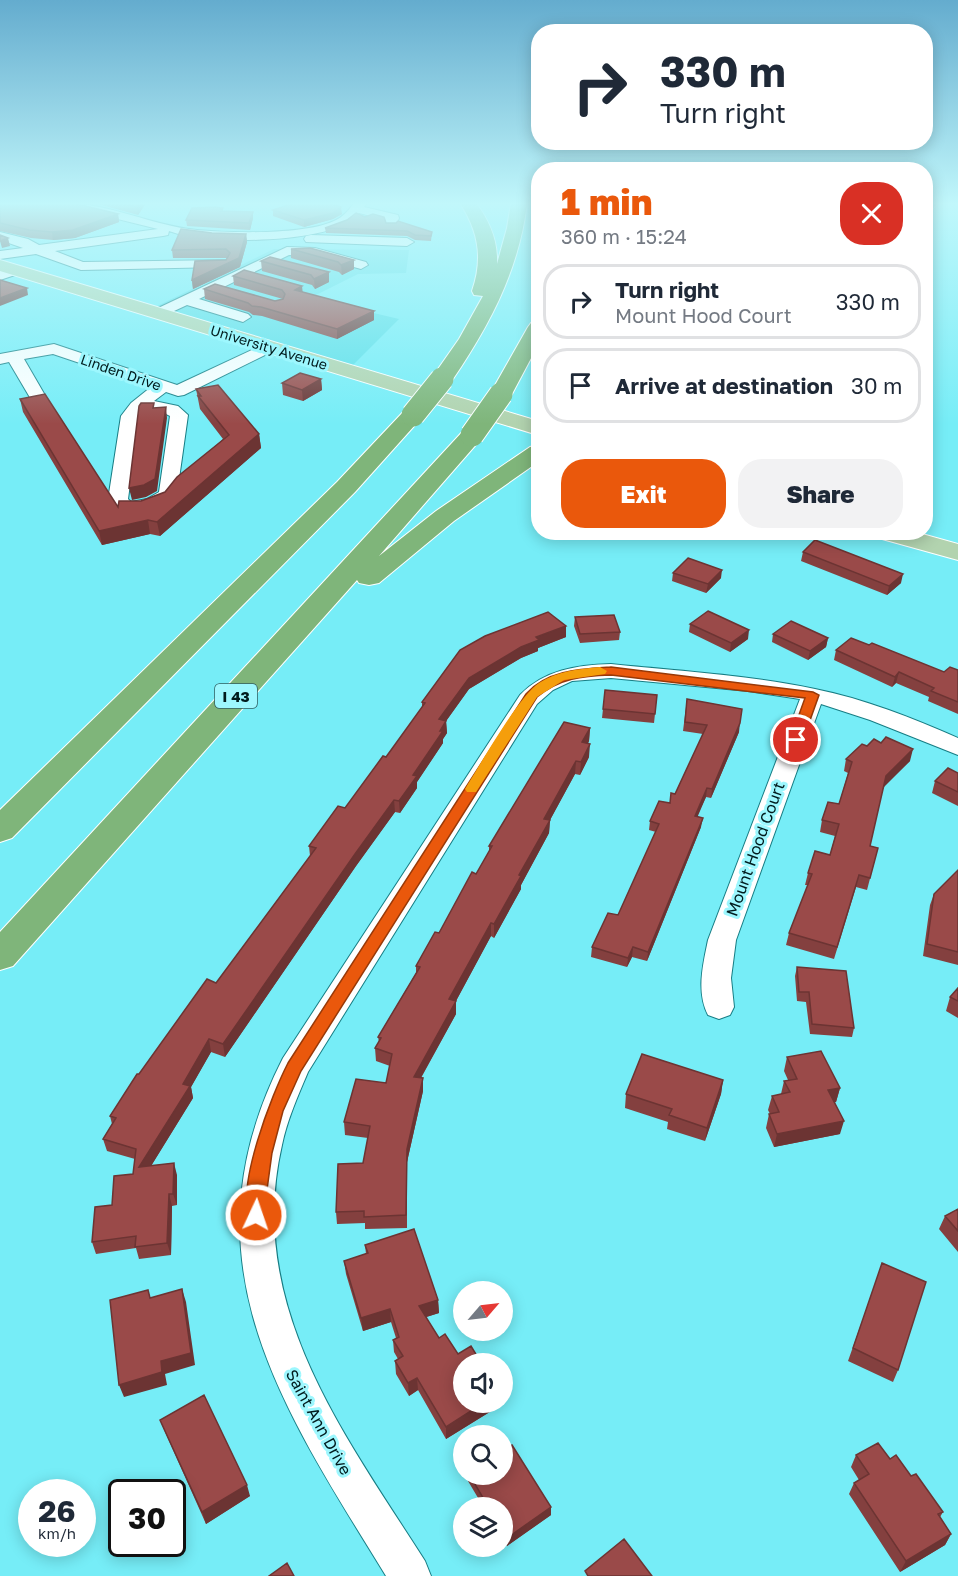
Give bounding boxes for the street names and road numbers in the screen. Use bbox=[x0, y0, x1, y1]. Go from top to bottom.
street label: University Avenue bbox=[208, 321, 330, 373]
street label: Linden Drive bbox=[79, 350, 163, 394]
road number: I 43 bbox=[215, 684, 257, 708]
street label: Mount Hood Court bbox=[721, 779, 789, 919]
street label: Saint Ann Drive bbox=[282, 1366, 356, 1478]

